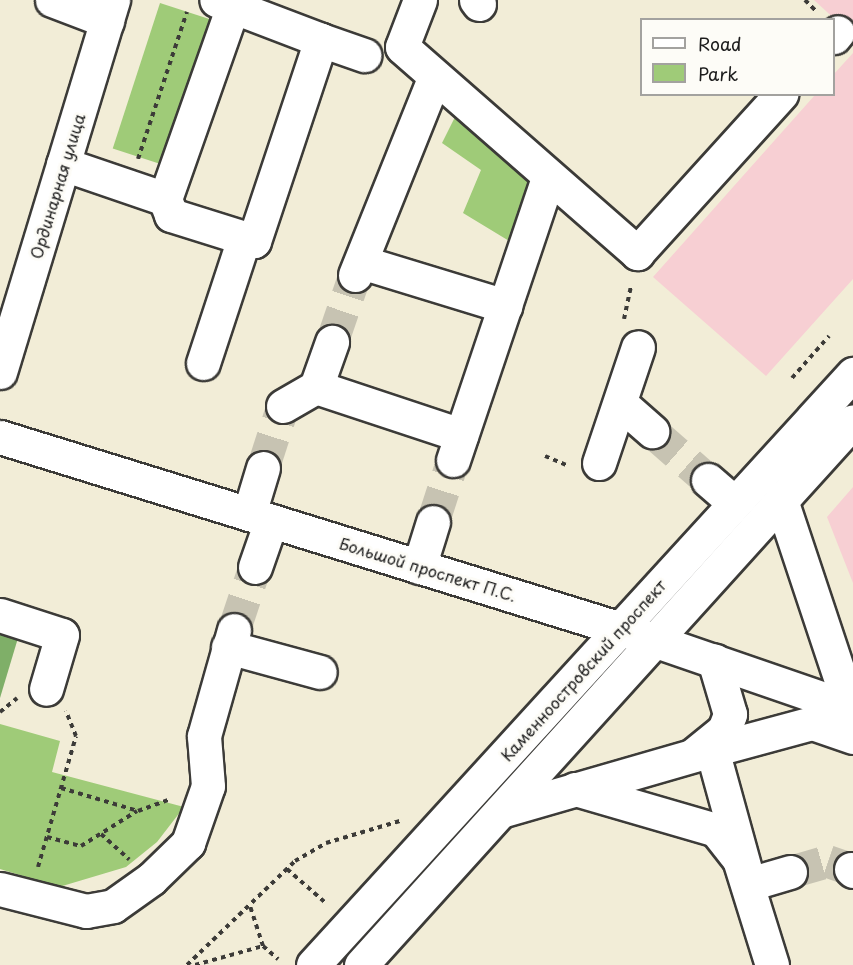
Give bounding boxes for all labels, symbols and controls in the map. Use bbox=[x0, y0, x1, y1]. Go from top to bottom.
legend bbox=[640, 18, 835, 96]
text: Road bbox=[698, 30, 742, 57]
text: Park bbox=[698, 60, 738, 87]
street label: Ординарная улица bbox=[26, 110, 88, 262]
street label: Большой проспект П.С. bbox=[337, 533, 519, 605]
street label: Каменноостровский проспект bbox=[496, 575, 670, 765]

